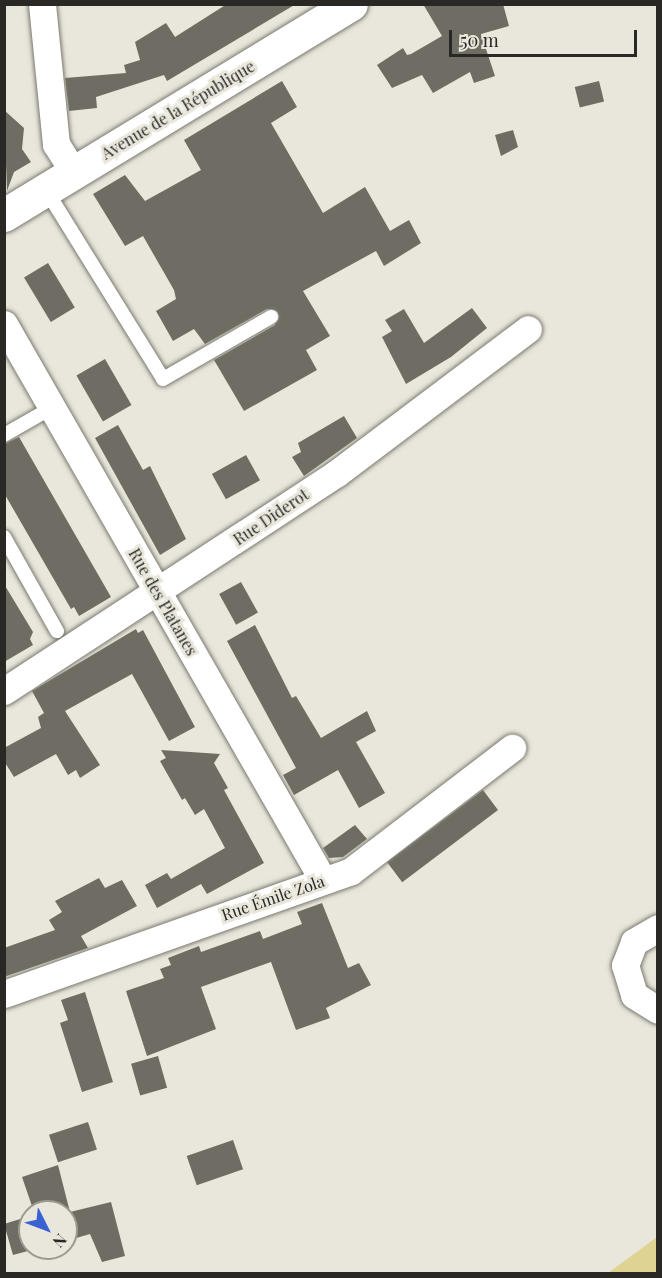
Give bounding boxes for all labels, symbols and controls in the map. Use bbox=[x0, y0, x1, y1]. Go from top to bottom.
scale bar bbox=[452, 18, 640, 56]
text: 50 m bbox=[460, 28, 499, 52]
street label: Avenue de la République bbox=[98, 56, 258, 164]
street label: Rue Diderot bbox=[230, 485, 312, 549]
street label: Rue des Platanes bbox=[125, 545, 201, 659]
street label: Rue Émile Zola bbox=[219, 871, 327, 925]
north arrow bbox=[18, 1200, 78, 1260]
text: N bbox=[49, 1230, 72, 1252]

